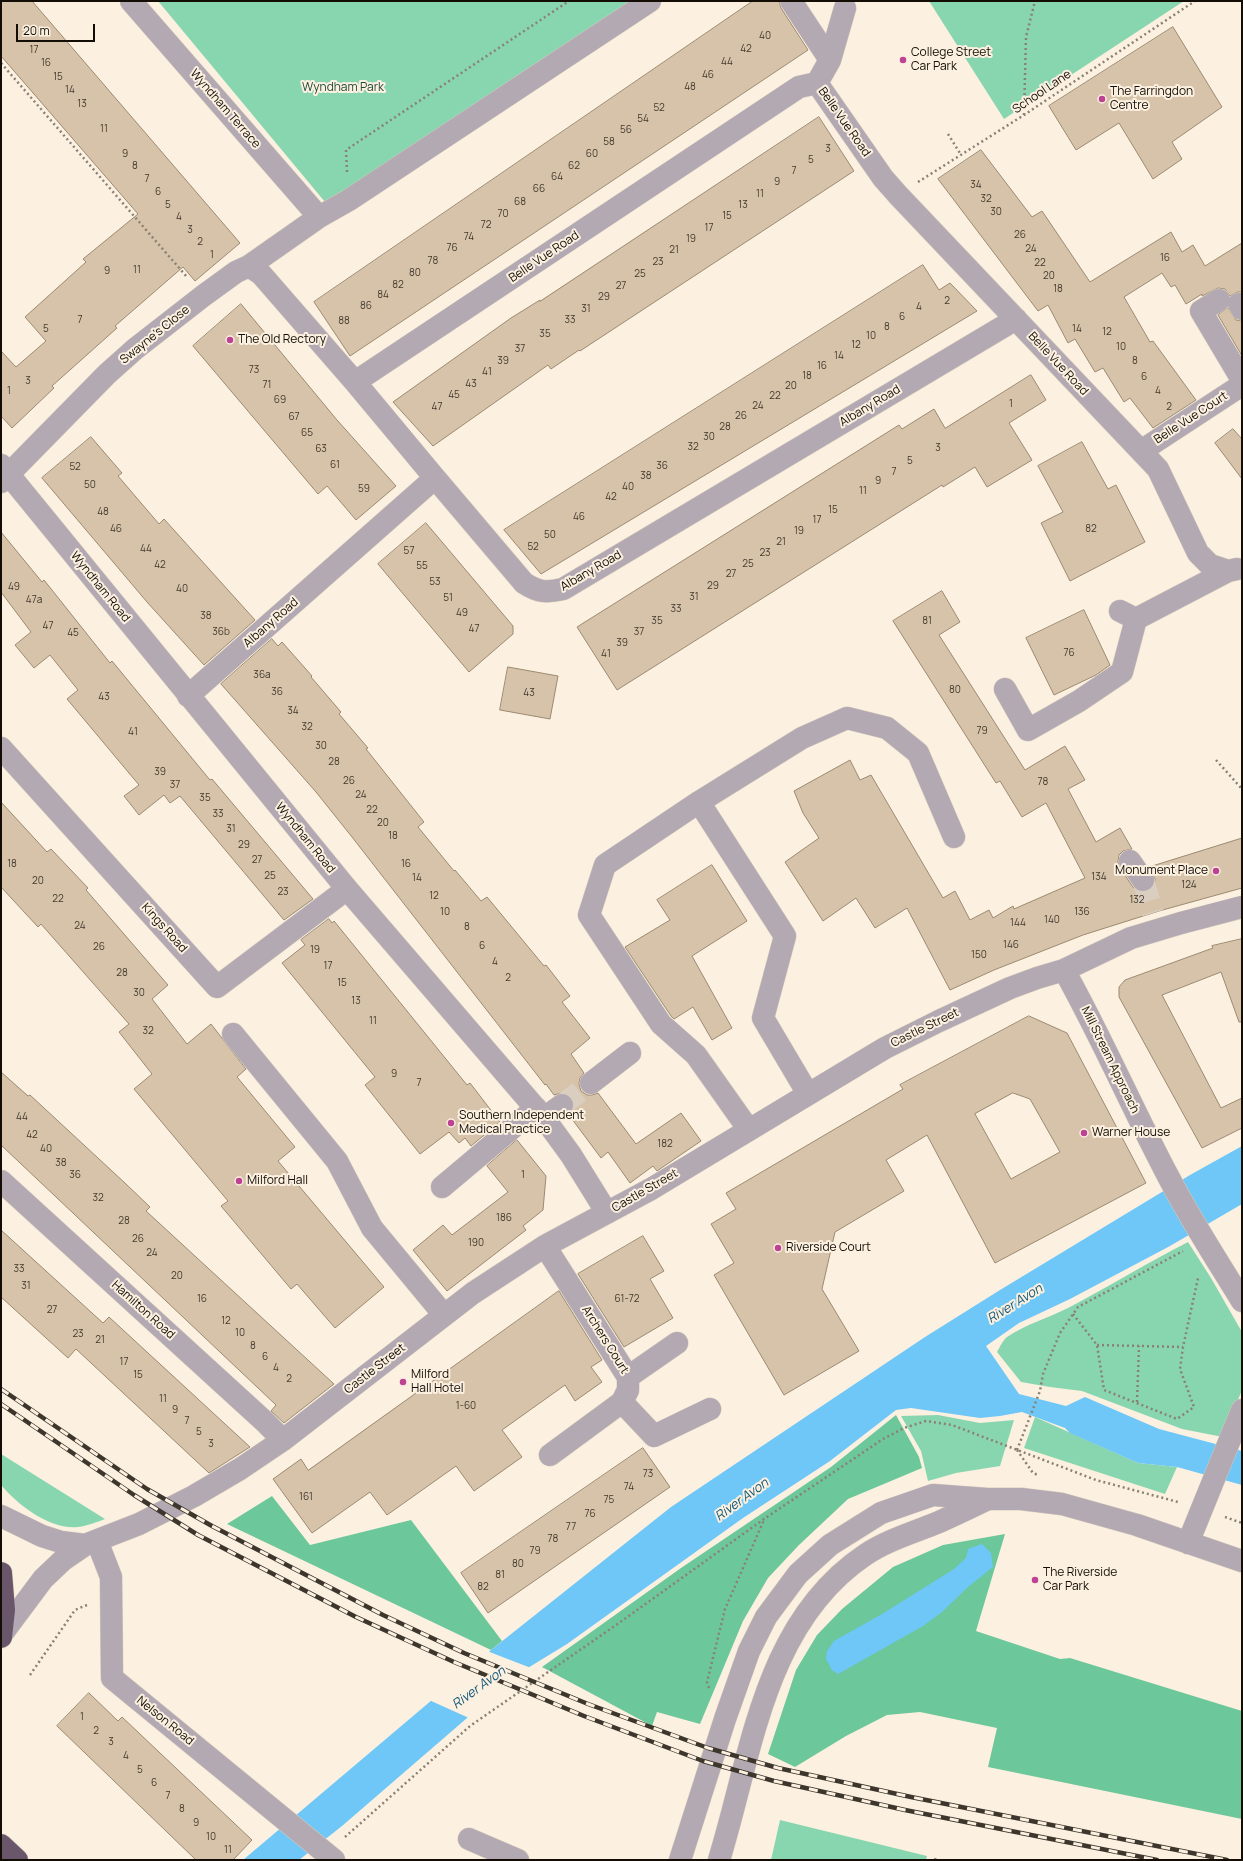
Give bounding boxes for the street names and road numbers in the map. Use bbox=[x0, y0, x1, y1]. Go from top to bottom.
street label: Wyndham Terrace bbox=[187, 67, 263, 151]
street label: School Lane bbox=[1010, 67, 1074, 117]
street label: Belle Vue Road bbox=[815, 85, 873, 159]
street label: Belle Vue Road bbox=[506, 228, 582, 286]
street label: Swayne's Close bbox=[117, 303, 193, 367]
street label: Belle Vue Road bbox=[1025, 329, 1091, 399]
street label: Albany Road bbox=[837, 382, 903, 430]
street label: Belle Vue Court bbox=[1152, 389, 1230, 447]
street label: Albany Road bbox=[558, 548, 624, 594]
street label: Wyndham Road bbox=[67, 549, 133, 625]
street label: Albany Road bbox=[241, 595, 301, 651]
street label: Wyndham Road bbox=[272, 800, 338, 876]
street label: Kings Road bbox=[138, 900, 190, 956]
street label: Mill Stream Approach bbox=[1078, 1004, 1142, 1116]
street label: Castle Street bbox=[889, 1005, 961, 1051]
street label: Castle Street bbox=[609, 1166, 681, 1216]
street label: Hamilton Road bbox=[108, 1278, 178, 1342]
street label: Archers Court bbox=[578, 1303, 632, 1377]
street label: Castle Street bbox=[341, 1341, 409, 1397]
street label: Nelson Road bbox=[134, 1694, 196, 1748]

